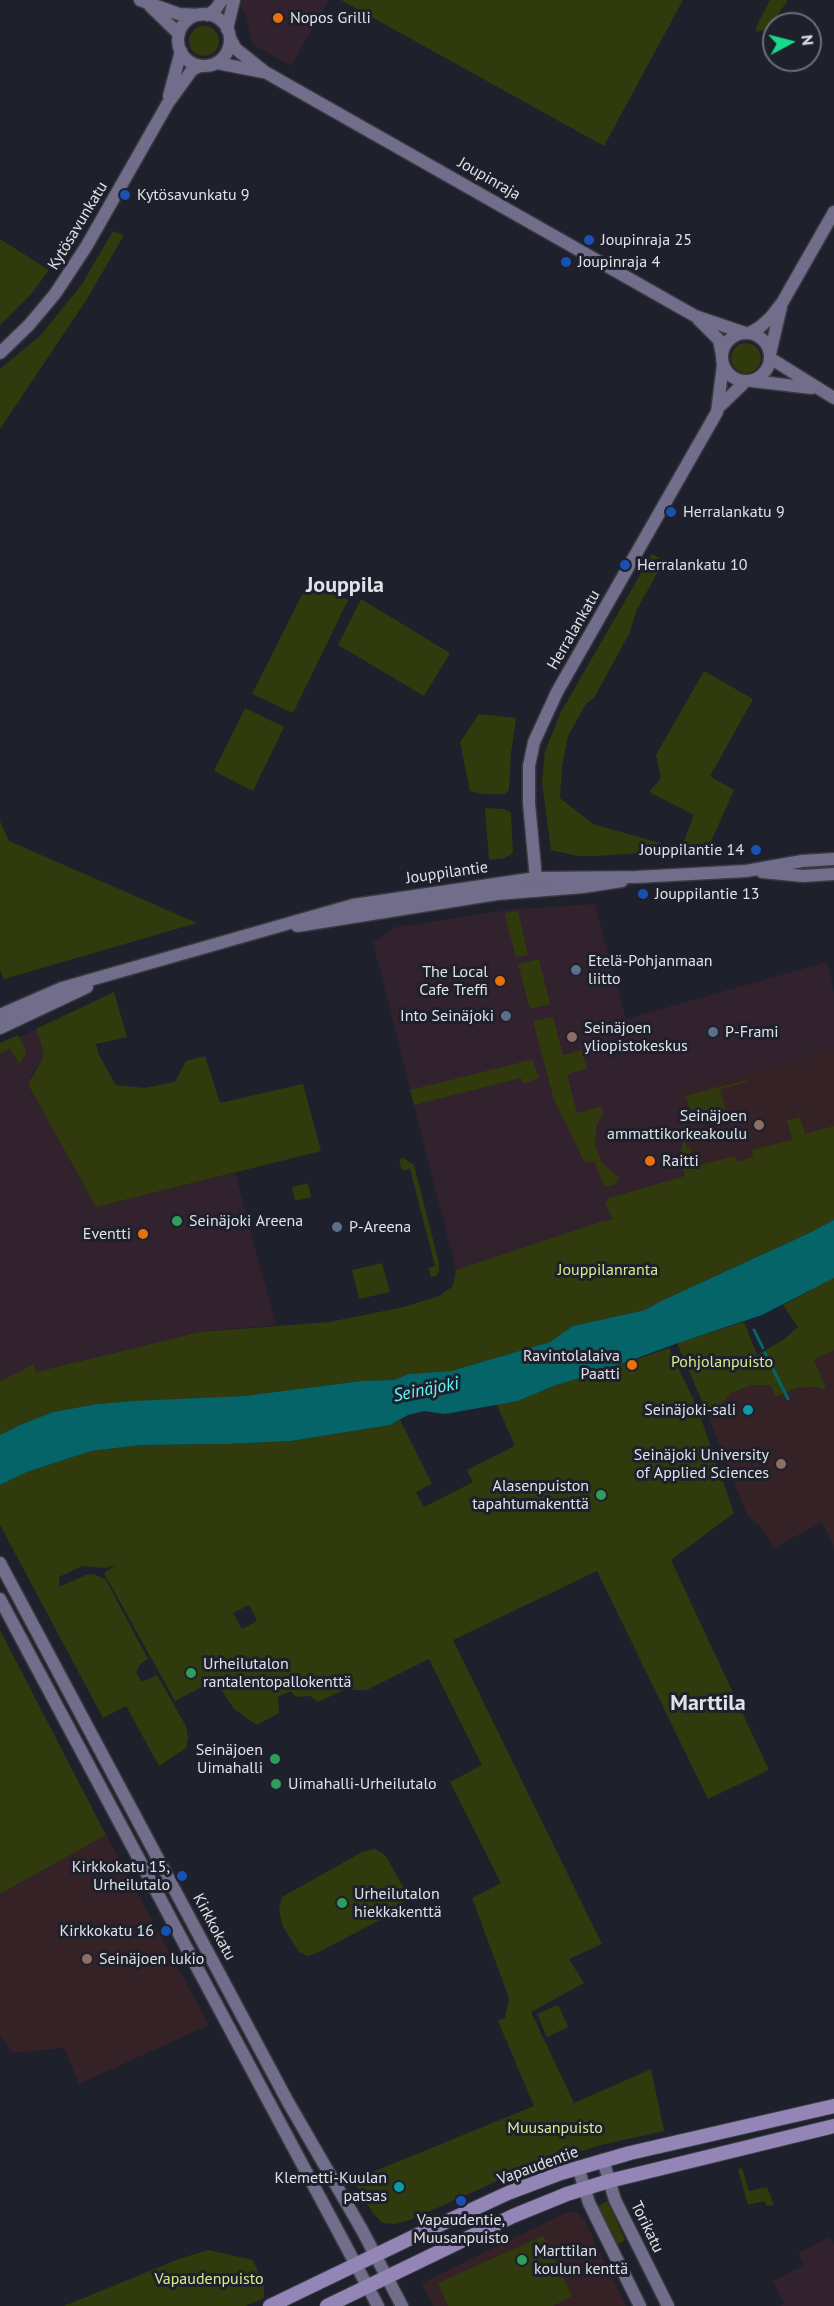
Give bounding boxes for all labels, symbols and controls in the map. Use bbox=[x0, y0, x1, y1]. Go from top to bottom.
place label: Nopos Grilli bbox=[290, 8, 371, 28]
marker: Nopos Grilli bbox=[271, 11, 285, 25]
north arrow bbox=[762, 12, 822, 72]
text: N bbox=[797, 34, 818, 46]
street label: Joupinraja bbox=[454, 153, 524, 205]
street label: Kytösavunkatu bbox=[44, 178, 112, 274]
place label: Kytösavunkatu 9 bbox=[137, 185, 250, 205]
marker: Kytösavunkatu 9 bbox=[118, 188, 132, 202]
place label: Joupinraja 25 bbox=[601, 230, 692, 250]
marker: Joupinraja 25 bbox=[582, 233, 596, 247]
place label: Joupinraja 4 bbox=[578, 252, 660, 272]
marker: Joupinraja 4 bbox=[559, 255, 573, 269]
place label: Herralankatu 9 bbox=[683, 502, 785, 522]
marker: Herralankatu 9 bbox=[664, 505, 678, 519]
place label: Herralankatu 10 bbox=[637, 555, 747, 575]
marker: Herralankatu 10 bbox=[618, 558, 632, 572]
district label: Jouppila bbox=[306, 573, 384, 599]
street label: Herralankatu bbox=[544, 587, 604, 673]
place label: Jouppilantie 14 bbox=[640, 840, 744, 860]
marker: Jouppilantie 14 bbox=[749, 843, 763, 857]
street label: Jouppilantie bbox=[405, 858, 489, 888]
place label: Jouppilantie 13 bbox=[655, 884, 759, 904]
marker: Jouppilantie 13 bbox=[636, 887, 650, 901]
place label: Etelä-Pohjanmaan liitto bbox=[588, 951, 713, 989]
place label: The Local Cafe Treffi bbox=[419, 962, 488, 1000]
marker: Etelä-Pohjanmaan liitto bbox=[569, 963, 583, 977]
marker: The Local Cafe Treffi bbox=[493, 974, 507, 988]
place label: Into Seinäjoki bbox=[400, 1006, 494, 1026]
marker: Into Seinäjoki bbox=[499, 1009, 513, 1023]
place label: Seinäjoen yliopistokeskus bbox=[584, 1018, 688, 1056]
place label: P-Frami bbox=[725, 1022, 779, 1042]
marker: P-Frami bbox=[706, 1025, 720, 1039]
marker: Seinäjoen yliopistokeskus bbox=[565, 1030, 579, 1044]
place label: Seinäjoen ammattikorkeakoulu bbox=[607, 1106, 747, 1144]
marker: Seinäjoen ammattikorkeakoulu bbox=[752, 1118, 766, 1132]
place label: Raitti bbox=[662, 1151, 699, 1171]
marker: Raitti bbox=[643, 1154, 657, 1168]
place label: Seinäjoki Areena bbox=[189, 1211, 303, 1231]
marker: Seinäjoki Areena bbox=[170, 1214, 184, 1228]
place label: P-Areena bbox=[349, 1217, 411, 1237]
marker: P-Areena bbox=[330, 1220, 344, 1234]
place label: Eventti bbox=[83, 1224, 131, 1244]
marker: Eventti bbox=[136, 1227, 150, 1241]
park label: Jouppilanranta bbox=[558, 1260, 658, 1280]
place label: Ravintolalaiva Paatti bbox=[523, 1346, 620, 1384]
park label: Pohjolanpuisto bbox=[671, 1352, 773, 1372]
marker: Ravintolalaiva Paatti bbox=[625, 1358, 639, 1372]
water label: Seinäjoki bbox=[391, 1373, 461, 1407]
place label: Seinäjoki-sali bbox=[644, 1400, 736, 1420]
marker: Seinäjoki-sali bbox=[741, 1403, 755, 1417]
place label: Seinäjoki University of Applied Sciences bbox=[634, 1445, 769, 1483]
marker: Seinäjoki University of Applied Sciences bbox=[774, 1457, 788, 1471]
place label: Alasenpuiston tapahtumakenttä bbox=[472, 1476, 589, 1514]
marker: Alasenpuiston tapahtumakenttä bbox=[594, 1488, 608, 1502]
place label: Urheilutalon rantalentopallokenttä bbox=[203, 1654, 352, 1692]
marker: Urheilutalon rantalentopallokenttä bbox=[184, 1666, 198, 1680]
district label: Marttila bbox=[670, 1691, 746, 1717]
place label: Seinäjoen Uimahalli bbox=[196, 1740, 263, 1778]
marker: Seinäjoen Uimahalli bbox=[268, 1752, 282, 1766]
place label: Uimahalli-Urheilutalo bbox=[288, 1774, 437, 1794]
marker: Uimahalli-Urheilutalo bbox=[269, 1777, 283, 1791]
place label: Kirkkokatu 15, Urheilutalo bbox=[72, 1857, 170, 1895]
marker: Kirkkokatu 15, Urheilutalo bbox=[175, 1869, 189, 1883]
place label: Urheilutalon hiekkakenttä bbox=[354, 1884, 442, 1922]
street label: Kirkkokatu bbox=[188, 1890, 240, 1964]
marker: Urheilutalon hiekkakenttä bbox=[335, 1896, 349, 1910]
place label: Kirkkokatu 16 bbox=[59, 1921, 154, 1941]
marker: Kirkkokatu 16 bbox=[159, 1924, 173, 1938]
place label: Seinäjoen lukio bbox=[99, 1949, 204, 1969]
marker: Seinäjoen lukio bbox=[80, 1952, 94, 1966]
park label: Muusanpuisto bbox=[507, 2118, 603, 2138]
street label: Vapaudentie bbox=[495, 2142, 581, 2190]
place label: Klemetti-Kuulan patsas bbox=[275, 2168, 387, 2206]
marker: Klemetti-Kuulan patsas bbox=[392, 2180, 406, 2194]
marker: Vapaudentie, Muusanpuisto bbox=[454, 2194, 468, 2208]
street label: Torikatu bbox=[626, 2198, 668, 2256]
place label: Vapaudentie, Muusanpuisto bbox=[413, 2210, 509, 2248]
place label: Marttilan koulun kenttä bbox=[534, 2241, 628, 2279]
marker: Marttilan koulun kenttä bbox=[515, 2253, 529, 2267]
park label: Vapaudenpuisto bbox=[154, 2269, 264, 2289]

